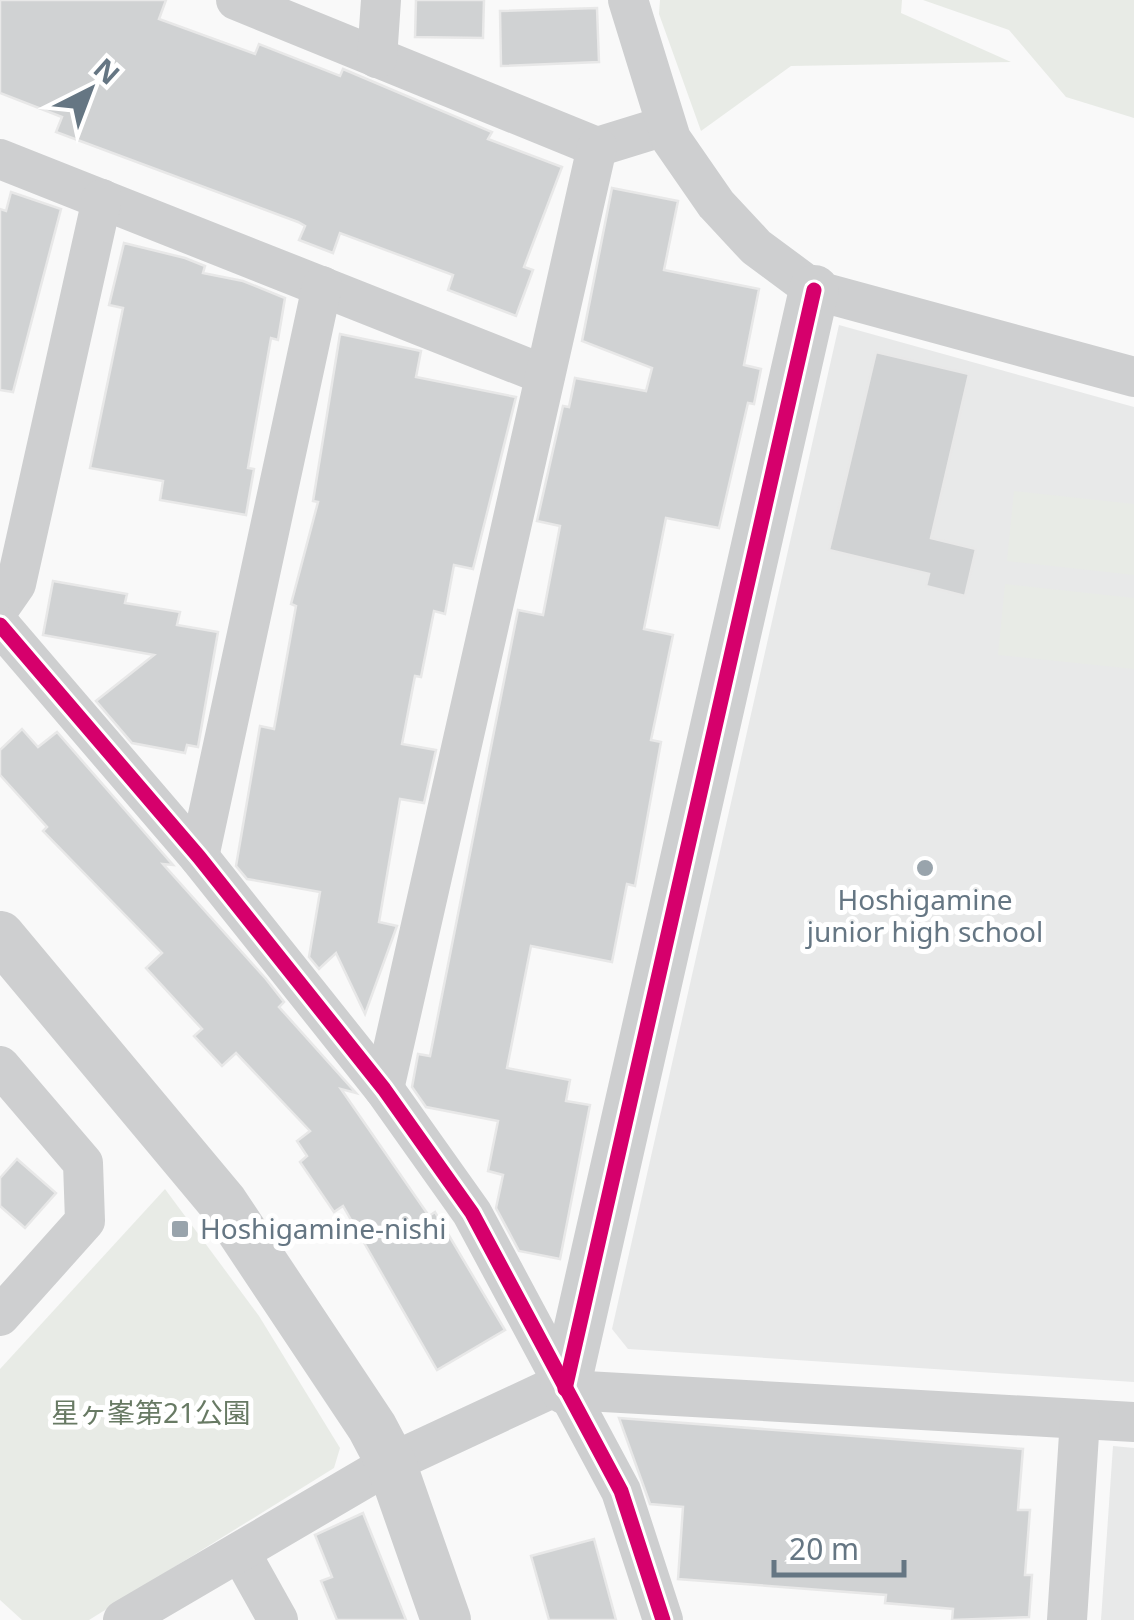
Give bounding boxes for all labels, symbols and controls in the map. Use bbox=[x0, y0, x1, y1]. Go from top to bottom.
north arrow bbox=[40, 40, 140, 140]
text: N bbox=[86, 49, 129, 92]
marker: Hoshigamine junior high school bbox=[914, 857, 936, 879]
place label: Hoshigamine junior high school bbox=[805, 880, 1043, 950]
place label: Hoshigamine-nishi bbox=[200, 1209, 447, 1247]
marker: Hoshigamine-nishi bbox=[169, 1218, 191, 1240]
park label: 星ヶ峯第21公園 bbox=[51, 1393, 251, 1431]
scale bar bbox=[774, 1515, 904, 1577]
text: 20 m bbox=[789, 1528, 859, 1569]

